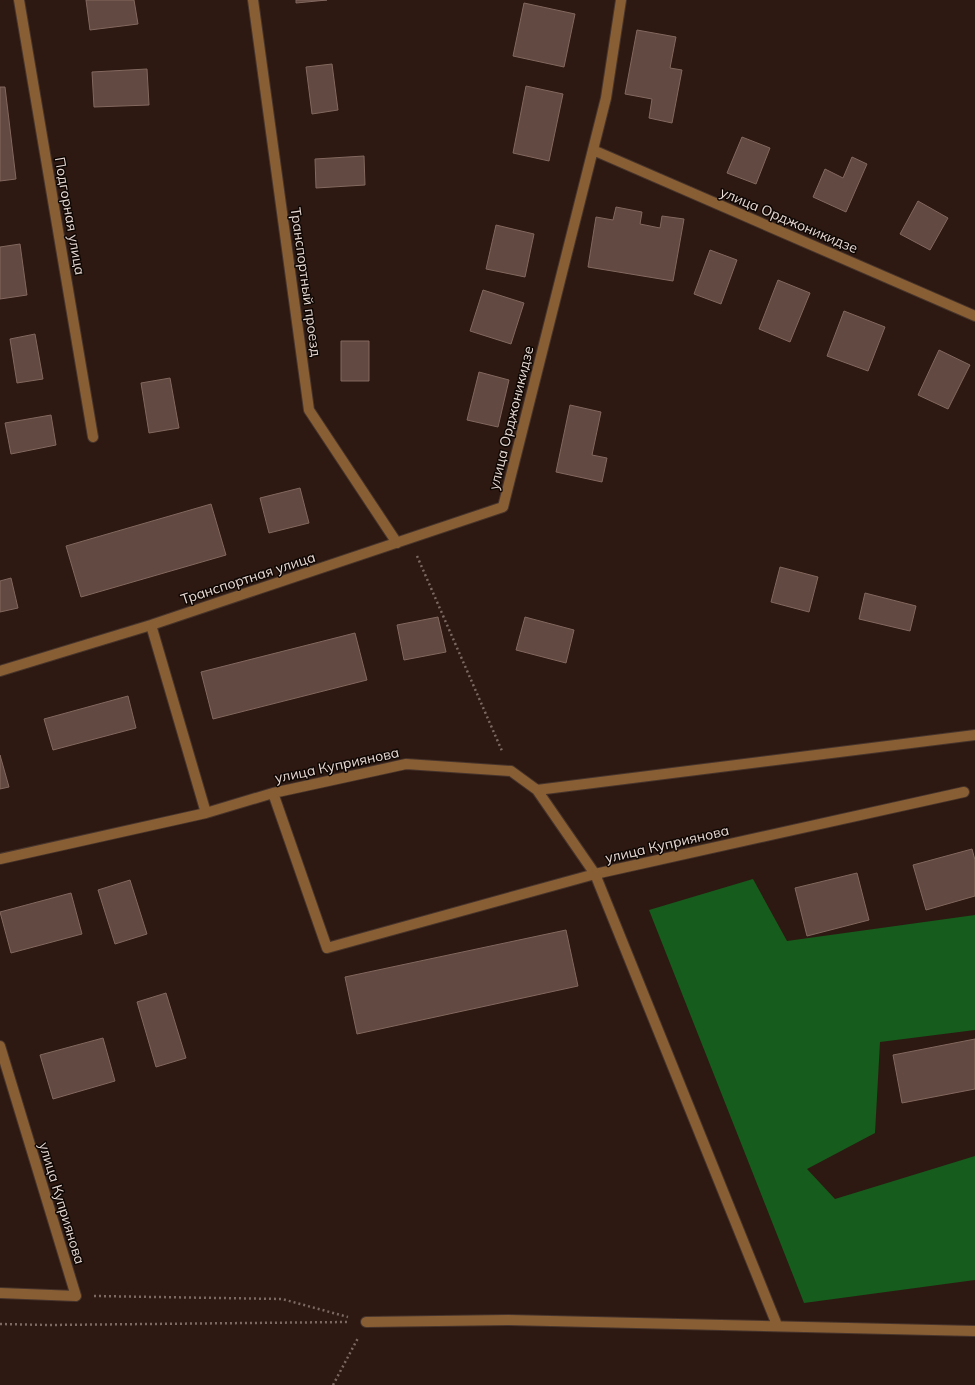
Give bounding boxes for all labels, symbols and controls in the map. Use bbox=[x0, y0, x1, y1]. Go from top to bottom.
street label: Подгорная улица bbox=[51, 156, 89, 276]
street label: улица Орджоникидзе bbox=[718, 183, 861, 257]
street label: Транспортный проезд bbox=[287, 206, 325, 358]
street label: улица Орджоникидзе bbox=[484, 344, 538, 492]
street label: Транспортная улица bbox=[178, 548, 318, 608]
street label: улица Куприянова bbox=[273, 743, 401, 787]
street label: улица Куприянова bbox=[603, 821, 731, 867]
street label: улица Куприянова bbox=[35, 1140, 89, 1266]

